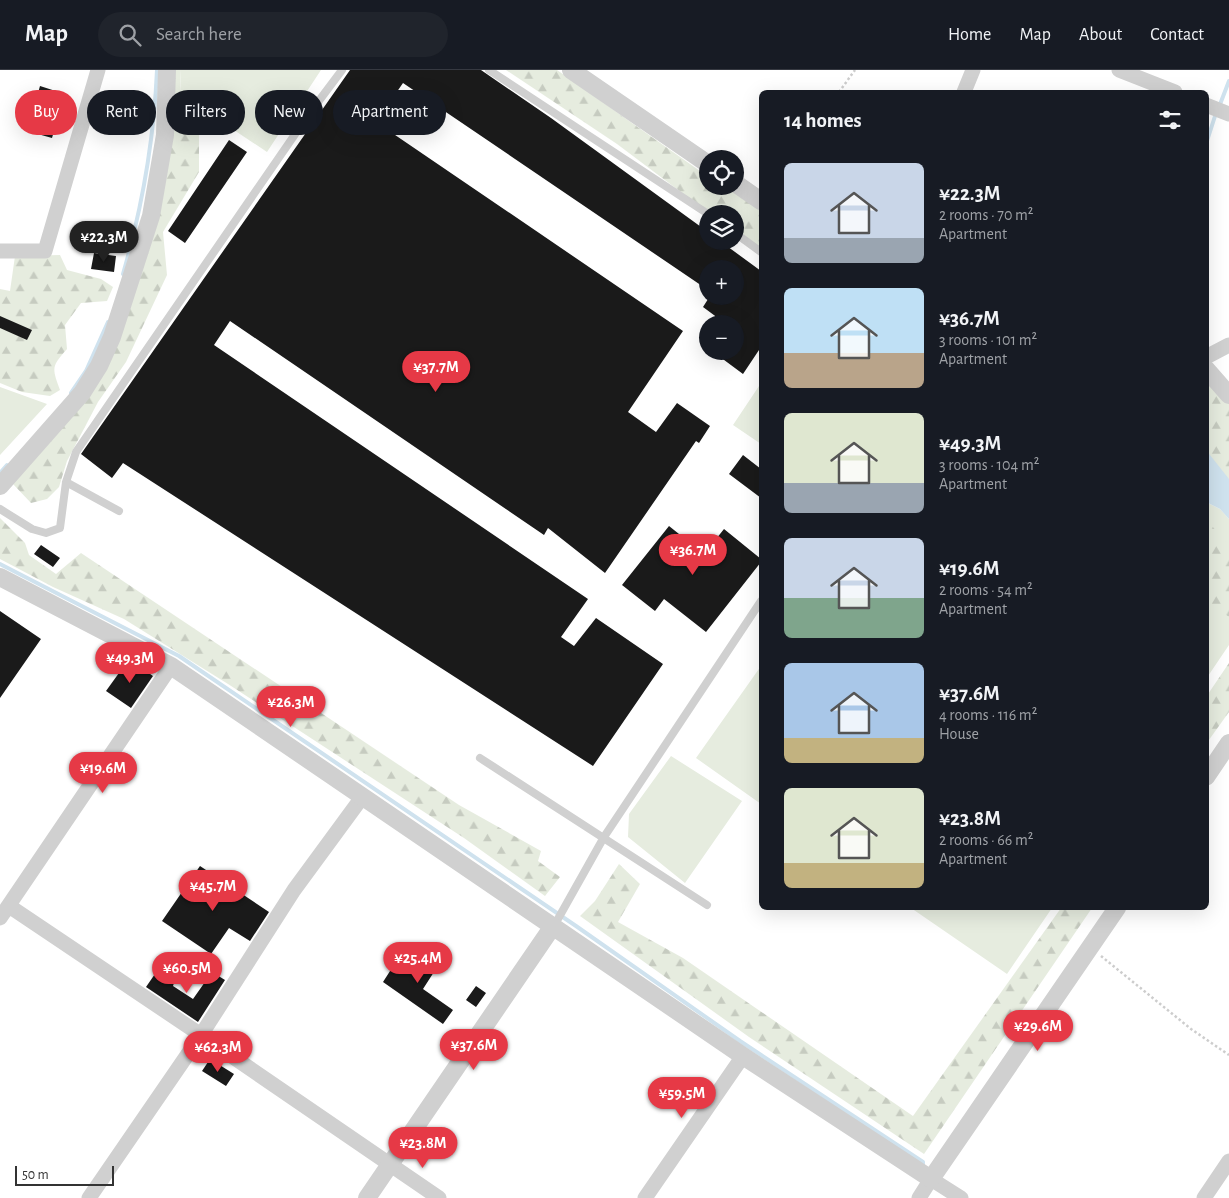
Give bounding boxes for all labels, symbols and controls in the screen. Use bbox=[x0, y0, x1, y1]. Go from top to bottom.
search box bbox=[98, 12, 448, 57]
icon: search bbox=[116, 21, 144, 49]
text: Map bbox=[25, 22, 68, 46]
text: Search here bbox=[156, 25, 242, 44]
text: Home bbox=[948, 26, 991, 44]
text: Map bbox=[1019, 26, 1051, 44]
text: About bbox=[1079, 26, 1122, 44]
text: Contact bbox=[1150, 26, 1204, 44]
chip: Buy bbox=[15, 90, 77, 135]
chip: Rent bbox=[87, 90, 156, 135]
chip: Filters bbox=[166, 90, 245, 135]
chip: New bbox=[255, 90, 323, 135]
chip: Apartment bbox=[333, 90, 446, 135]
icon: filters bbox=[1156, 106, 1184, 134]
text: 14 homes bbox=[784, 110, 862, 131]
map controls bbox=[699, 150, 744, 360]
button: locate bbox=[699, 150, 744, 195]
icon: home bbox=[824, 183, 884, 243]
text: ¥22.3M bbox=[939, 183, 1000, 204]
button: layers bbox=[699, 205, 744, 250]
text: 2 rooms · 70 m² bbox=[939, 207, 1033, 223]
pin: ¥22.3M bbox=[63, 220, 145, 263]
text: Apartment bbox=[939, 226, 1007, 242]
text: ¥22.3M bbox=[81, 229, 127, 245]
button: + bbox=[699, 260, 744, 305]
icon: home bbox=[824, 308, 884, 368]
text: ¥36.7M bbox=[939, 308, 1000, 329]
button: − bbox=[699, 315, 744, 360]
text: 3 rooms · 101 m² bbox=[939, 332, 1037, 348]
pin: ¥37.7M bbox=[395, 350, 477, 393]
text: Apartment bbox=[939, 351, 1007, 367]
text: ¥37.7M bbox=[413, 359, 459, 375]
icon: home bbox=[824, 433, 884, 493]
text: ¥49.3M bbox=[939, 433, 1001, 454]
text: 3 rooms · 104 m² bbox=[939, 457, 1039, 473]
text: Apartment bbox=[939, 476, 1007, 492]
pin: ¥36.7M bbox=[652, 534, 734, 576]
text: ¥36.7M bbox=[670, 542, 716, 558]
icon: home bbox=[824, 558, 884, 618]
text: ¥19.6M bbox=[939, 558, 999, 579]
text: 2 rooms · 54 m² bbox=[939, 582, 1033, 598]
text: Apartment bbox=[939, 601, 1007, 617]
pin: ¥49.3M bbox=[89, 642, 171, 684]
text: ¥49.3M bbox=[106, 650, 154, 666]
icon: home bbox=[824, 683, 884, 743]
text: ¥37.6M bbox=[939, 683, 1000, 704]
pin: ¥26.3M bbox=[250, 686, 332, 728]
text: ¥26.3M bbox=[268, 694, 315, 710]
text: 4 rooms · 116 m² bbox=[939, 707, 1037, 723]
text: House bbox=[939, 726, 979, 742]
pin: ¥19.6M bbox=[62, 752, 144, 794]
text: ¥19.6M bbox=[80, 760, 126, 776]
icon: home bbox=[824, 808, 884, 868]
text: ¥23.8M bbox=[939, 808, 1001, 829]
text: 2 rooms · 66 m² bbox=[939, 832, 1033, 848]
text: Apartment bbox=[939, 851, 1007, 867]
pin: ¥45.7M bbox=[172, 870, 254, 912]
text: ¥45.7M bbox=[190, 878, 236, 894]
pin: ¥25.4M bbox=[377, 942, 459, 984]
text: ¥25.4M bbox=[394, 950, 442, 966]
pin: ¥60.5M bbox=[146, 952, 228, 994]
text: ¥60.5M bbox=[163, 960, 211, 976]
pin: ¥29.6M bbox=[997, 1010, 1079, 1052]
text: ¥29.6M bbox=[1014, 1018, 1062, 1034]
pin: ¥37.6M bbox=[433, 1028, 515, 1071]
pin: ¥62.3M bbox=[177, 1030, 259, 1073]
text: ¥37.6M bbox=[451, 1037, 497, 1053]
text: ¥62.3M bbox=[195, 1039, 242, 1055]
pin: ¥59.5M bbox=[641, 1076, 723, 1119]
text: ¥59.5M bbox=[659, 1085, 705, 1101]
pin: ¥23.8M bbox=[382, 1126, 464, 1169]
text: ¥23.8M bbox=[399, 1135, 447, 1151]
scale bar bbox=[15, 1163, 114, 1186]
text: 50 m bbox=[22, 1168, 49, 1182]

